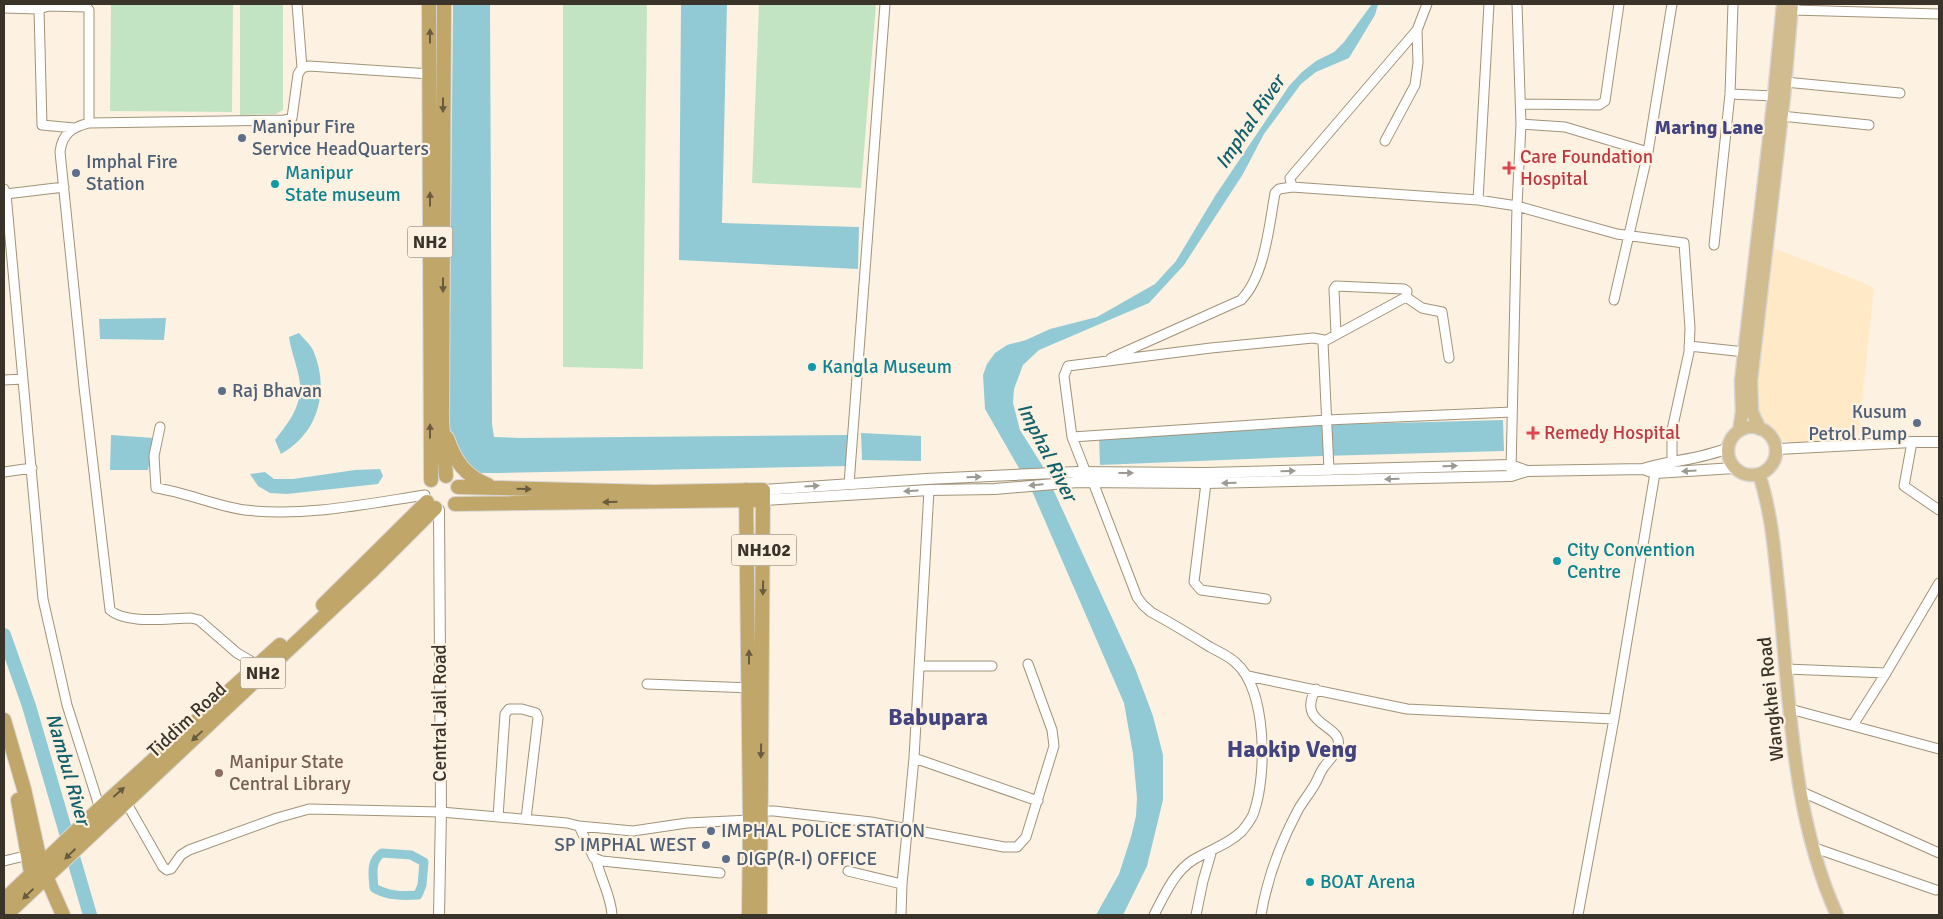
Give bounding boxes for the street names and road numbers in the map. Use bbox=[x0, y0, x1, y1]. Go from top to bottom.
road number: NH2 bbox=[408, 226, 452, 258]
road number: NH102 bbox=[732, 534, 796, 566]
street label: Wangkhei Road bbox=[1753, 636, 1789, 762]
street label: Central Jail Road bbox=[428, 644, 452, 782]
road number: NH2 bbox=[240, 658, 286, 688]
street label: Tiddim Road bbox=[142, 677, 232, 763]

